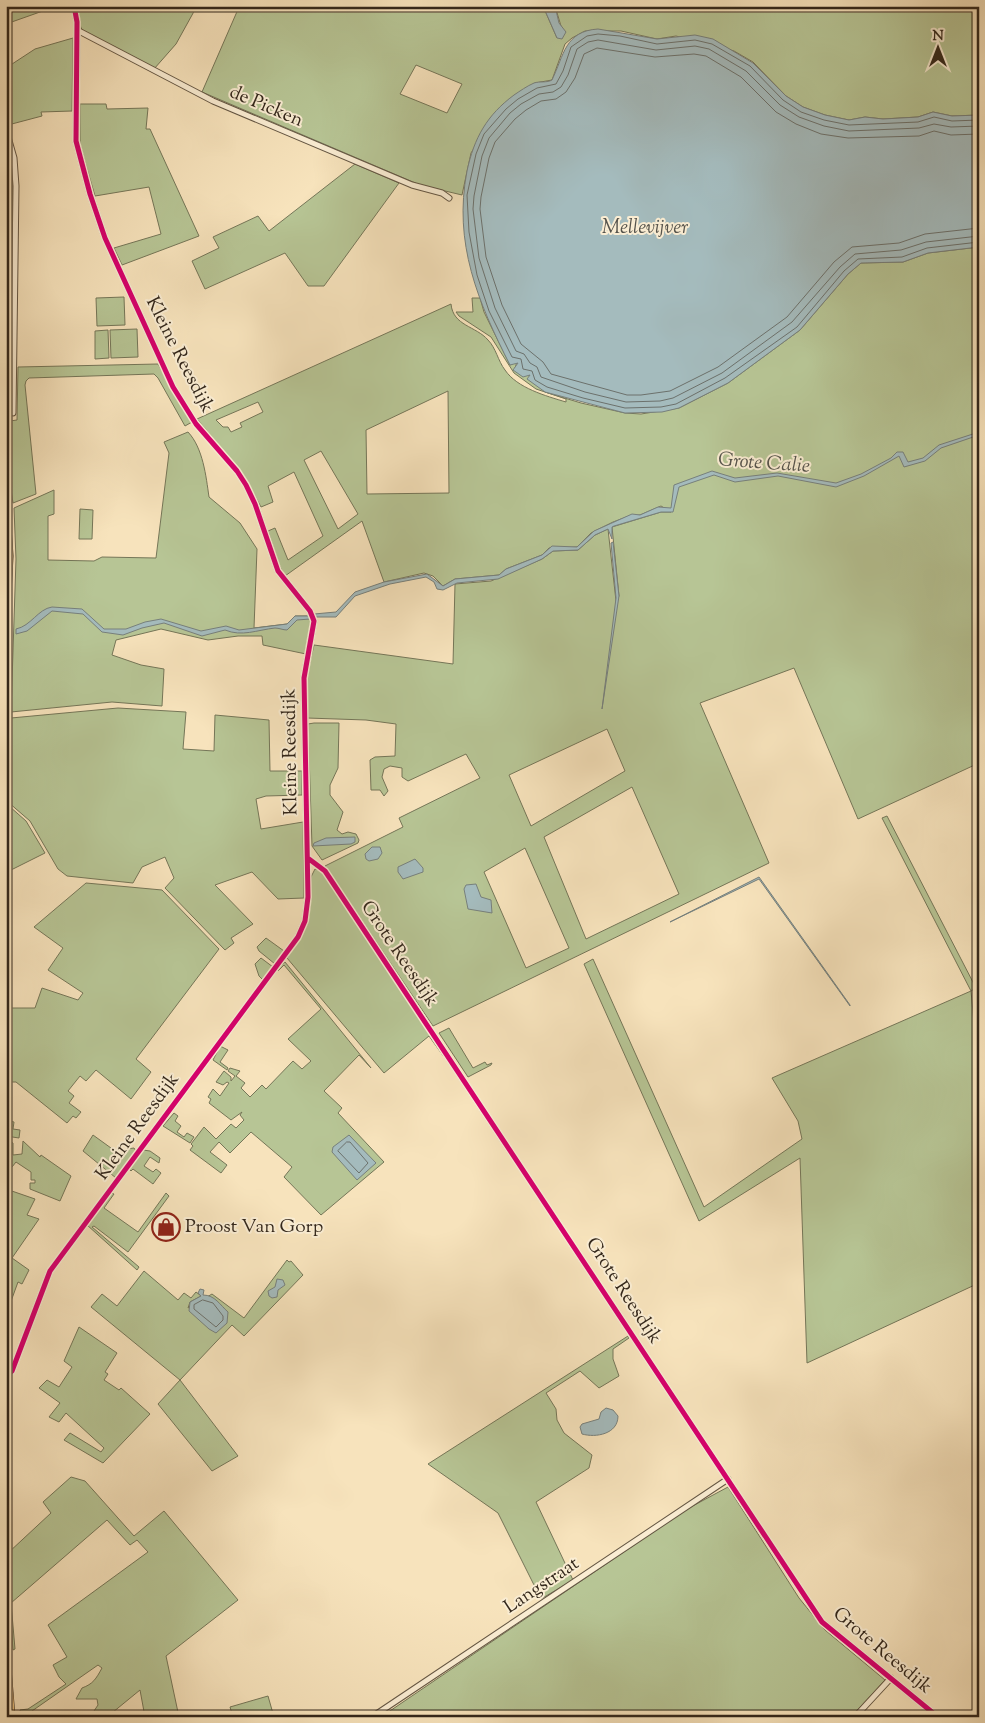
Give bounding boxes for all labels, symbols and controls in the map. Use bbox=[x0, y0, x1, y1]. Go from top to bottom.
north arrow bbox=[912, 22, 962, 72]
text: N bbox=[932, 27, 944, 47]
street label: de Picken bbox=[225, 79, 307, 135]
water label: Mellevijver bbox=[602, 214, 688, 243]
street label: Kleine Reesdijk bbox=[138, 292, 220, 418]
water label: Grote Calie bbox=[717, 446, 811, 482]
street label: Kleine Reesdijk bbox=[276, 688, 306, 816]
street label: Grote Reesdijk bbox=[354, 896, 445, 1013]
street label: Kleine Reesdijk bbox=[90, 1067, 187, 1186]
shop icon: Proost Van Gorp bbox=[151, 1212, 181, 1242]
place label: Proost Van Gorp bbox=[185, 1214, 323, 1241]
street label: Grote Reesdijk bbox=[578, 1232, 668, 1350]
street label: Langstraat bbox=[499, 1551, 585, 1621]
street label: Grote Reesdijk bbox=[826, 1601, 938, 1701]

